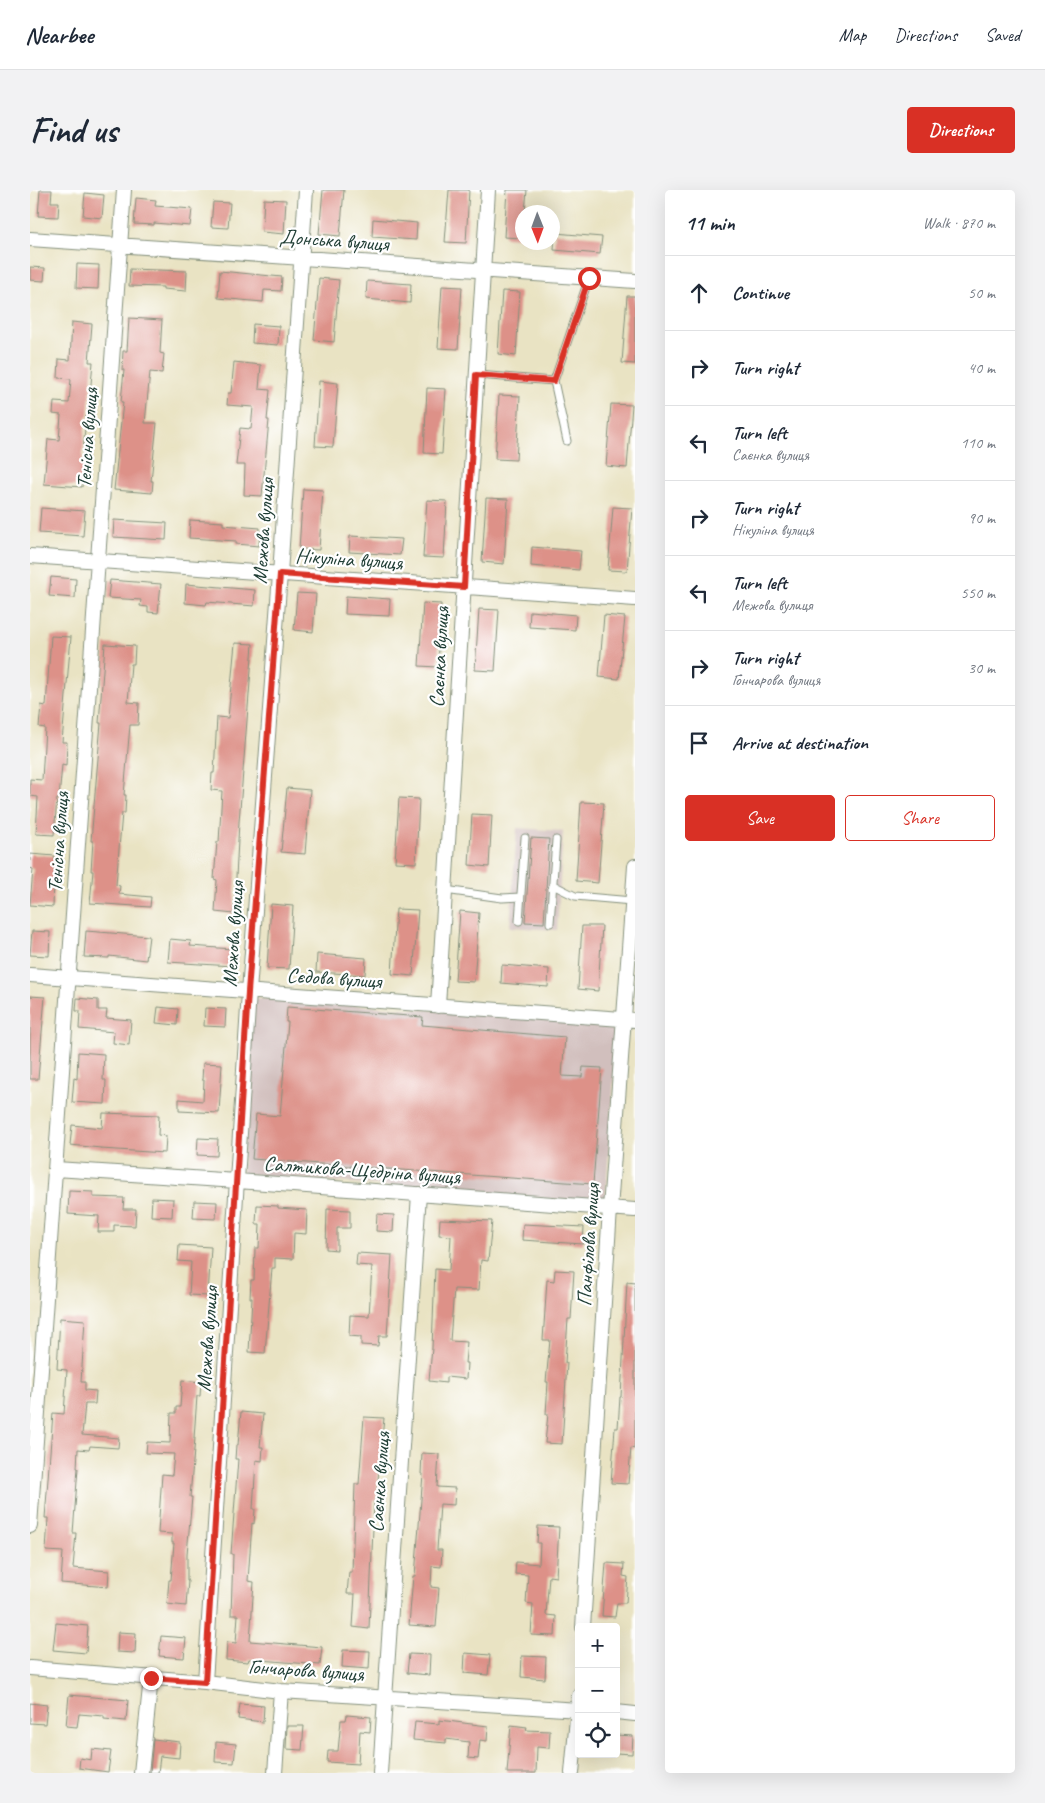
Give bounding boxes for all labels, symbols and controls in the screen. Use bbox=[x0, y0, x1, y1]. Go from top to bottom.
text: Nearbee bbox=[25, 20, 93, 50]
text: Map bbox=[839, 24, 866, 46]
text: Directions bbox=[894, 24, 957, 46]
text: Saved bbox=[985, 24, 1020, 46]
button: Directions bbox=[907, 107, 1015, 153]
text: Find us bbox=[30, 108, 117, 153]
north arrow bbox=[515, 205, 560, 250]
text: 11 min bbox=[685, 210, 735, 236]
text: Walk · 870 m bbox=[923, 213, 995, 233]
street label: Донська вулиця bbox=[279, 223, 391, 257]
route start bbox=[578, 267, 601, 290]
icon: ahead bbox=[685, 279, 713, 307]
text: Continue bbox=[732, 281, 789, 305]
text: 50 m bbox=[968, 283, 995, 303]
icon: right bbox=[685, 354, 713, 382]
text: Turn right bbox=[732, 356, 799, 380]
text: 40 m bbox=[968, 358, 995, 378]
street label: Тенісна вулиця bbox=[71, 385, 104, 489]
text: Turn left bbox=[732, 421, 787, 445]
icon: left bbox=[685, 429, 713, 457]
text: 110 m bbox=[961, 433, 995, 453]
text: Саєнка вулиця bbox=[732, 445, 809, 465]
street label: Межова вулиця bbox=[246, 476, 280, 585]
text: Turn right bbox=[732, 496, 799, 520]
icon: right bbox=[685, 504, 713, 532]
text: 90 m bbox=[968, 508, 995, 528]
text: Нікуліна вулиця bbox=[732, 520, 814, 540]
street label: Нікуліна вулиця bbox=[294, 542, 405, 576]
text: Turn left bbox=[732, 571, 787, 595]
icon: left bbox=[685, 579, 713, 607]
text: 550 m bbox=[961, 583, 995, 603]
text: Межова вулиця bbox=[732, 595, 813, 615]
street label: Саєнка вулиця bbox=[423, 605, 455, 708]
text: Turn right bbox=[732, 646, 799, 670]
icon: right bbox=[685, 654, 713, 682]
text: 30 m bbox=[968, 658, 995, 678]
text: Гончарова вулиця bbox=[732, 670, 820, 690]
icon: arrive bbox=[685, 729, 713, 757]
text: Arrive at destination bbox=[732, 731, 868, 755]
street label: Тенісна вулиця bbox=[42, 789, 75, 893]
button: Save bbox=[685, 795, 835, 841]
button: Share bbox=[845, 795, 995, 841]
street label: Межова вулиця bbox=[216, 879, 250, 988]
street label: Сєдова вулиця bbox=[286, 962, 384, 994]
street label: Салтикова-Щедріна вулиця bbox=[263, 1150, 463, 1190]
street label: Панфілова вулиця bbox=[571, 1181, 605, 1307]
street label: Межова вулиця bbox=[190, 1284, 224, 1393]
street label: Саєнка вулиця bbox=[363, 1429, 396, 1533]
map controls bbox=[575, 1623, 620, 1758]
button: + bbox=[575, 1623, 620, 1668]
street label: Гончарова вулиця bbox=[247, 1653, 366, 1687]
route end bbox=[140, 1667, 163, 1690]
button: − bbox=[575, 1668, 620, 1713]
button: locate bbox=[575, 1713, 620, 1758]

